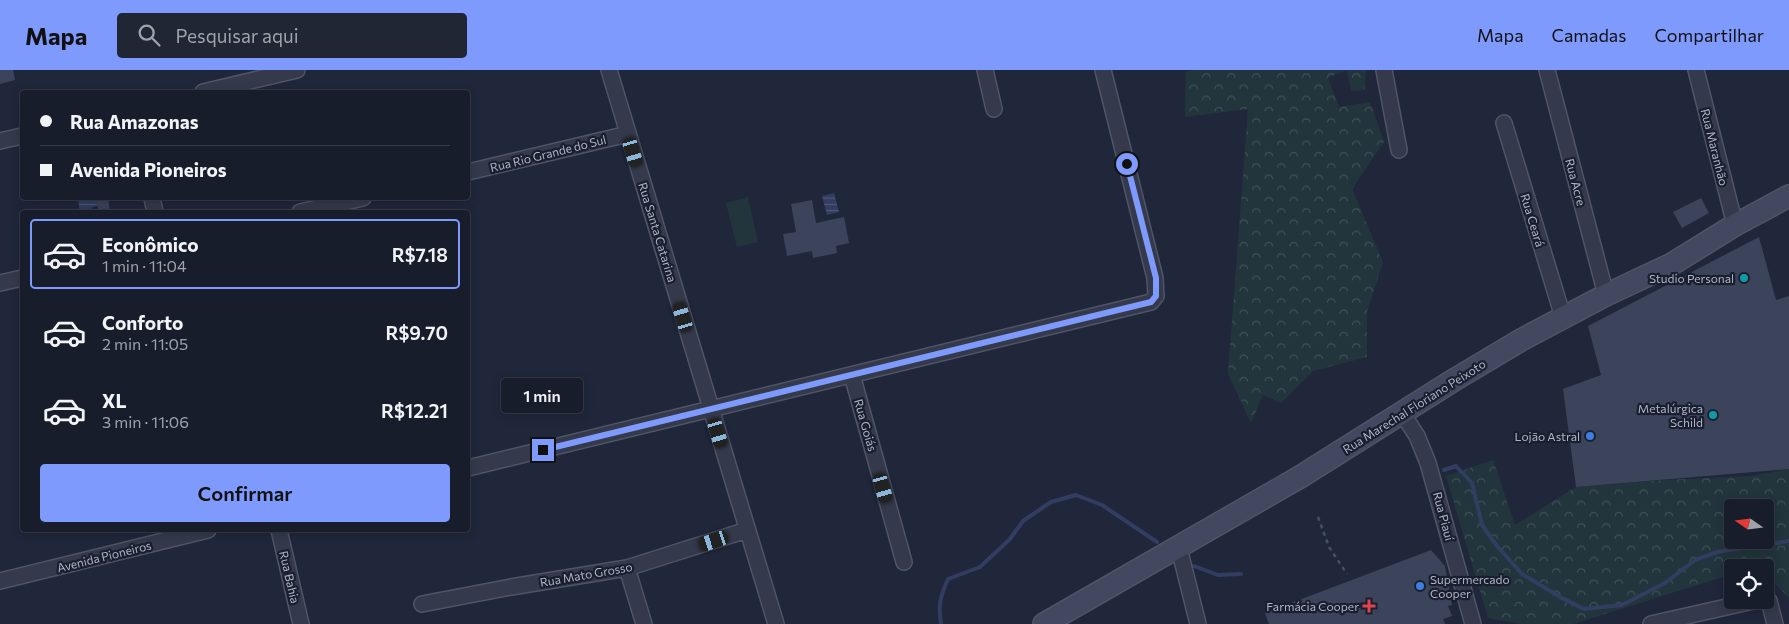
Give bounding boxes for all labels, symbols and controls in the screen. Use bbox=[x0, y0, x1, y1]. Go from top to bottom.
search box bbox=[117, 13, 467, 58]
text: Mapa bbox=[25, 21, 87, 50]
icon: search bbox=[135, 21, 163, 49]
text: Pesquisar aqui bbox=[175, 24, 299, 47]
text: Mapa bbox=[1477, 24, 1524, 46]
text: Camadas bbox=[1552, 24, 1626, 46]
text: Compartilhar bbox=[1654, 24, 1764, 46]
street label: Rua Maranhão bbox=[1699, 107, 1731, 187]
text: Rua Amazonas bbox=[70, 110, 199, 133]
street label: Rua Rio Grande do Sul bbox=[488, 132, 608, 174]
car bbox=[621, 135, 644, 169]
route start bbox=[1116, 153, 1138, 175]
street label: Rua Acre bbox=[1563, 157, 1589, 207]
text: Avenida Pioneiros bbox=[70, 158, 227, 181]
street label: Rua Santa Catarina bbox=[636, 180, 680, 284]
street label: Rua Ceará bbox=[1518, 192, 1548, 248]
icon: car bbox=[42, 232, 87, 277]
text: Econômico bbox=[102, 233, 199, 256]
text: R$7.18 bbox=[392, 243, 448, 266]
text: 1 min · 11:04 bbox=[102, 256, 187, 275]
place label: Studio Personal bbox=[1649, 271, 1734, 285]
marker: Studio Personal bbox=[1738, 272, 1750, 284]
car bbox=[671, 300, 694, 334]
icon: car bbox=[42, 310, 87, 355]
text: Conforto bbox=[102, 311, 183, 334]
text: R$9.70 bbox=[385, 321, 448, 344]
text: 2 min · 11:05 bbox=[102, 334, 188, 353]
street label: Rua Marechal Floriano Peixoto bbox=[1340, 356, 1488, 456]
callout: 1 min bbox=[502, 378, 584, 412]
text: 1 min bbox=[523, 386, 561, 405]
icon: car bbox=[42, 388, 87, 433]
text: XL bbox=[102, 389, 127, 412]
street label: Rua Goiás bbox=[852, 397, 880, 453]
text: R$12.21 bbox=[381, 399, 448, 422]
place label: Metalúrgica Schild bbox=[1638, 401, 1703, 429]
marker: Metalúrgica Schild bbox=[1707, 409, 1719, 421]
text: 3 min · 11:06 bbox=[102, 412, 189, 431]
car bbox=[706, 416, 729, 450]
place label: Lojão Astral bbox=[1515, 429, 1580, 443]
marker: Lojão Astral bbox=[1584, 430, 1596, 442]
route end bbox=[532, 439, 554, 461]
button: Confirmar bbox=[40, 464, 450, 522]
car bbox=[871, 472, 894, 504]
street label: Rua Piauí bbox=[1431, 490, 1457, 543]
north arrow bbox=[1724, 499, 1774, 549]
map controls bbox=[1724, 499, 1774, 609]
car bbox=[697, 529, 730, 553]
street label: Avenida Pioneiros bbox=[55, 538, 153, 574]
street label: Rua Bahia bbox=[277, 549, 303, 605]
street label: Rua Mato Grosso bbox=[539, 559, 633, 589]
button: locate bbox=[1724, 559, 1774, 609]
place label: Supermercado Cooper bbox=[1430, 572, 1510, 600]
marker: Supermercado Cooper bbox=[1414, 580, 1426, 592]
place label: Farmácia Cooper bbox=[1266, 599, 1359, 613]
marker: Farmácia Cooper bbox=[1363, 600, 1375, 612]

